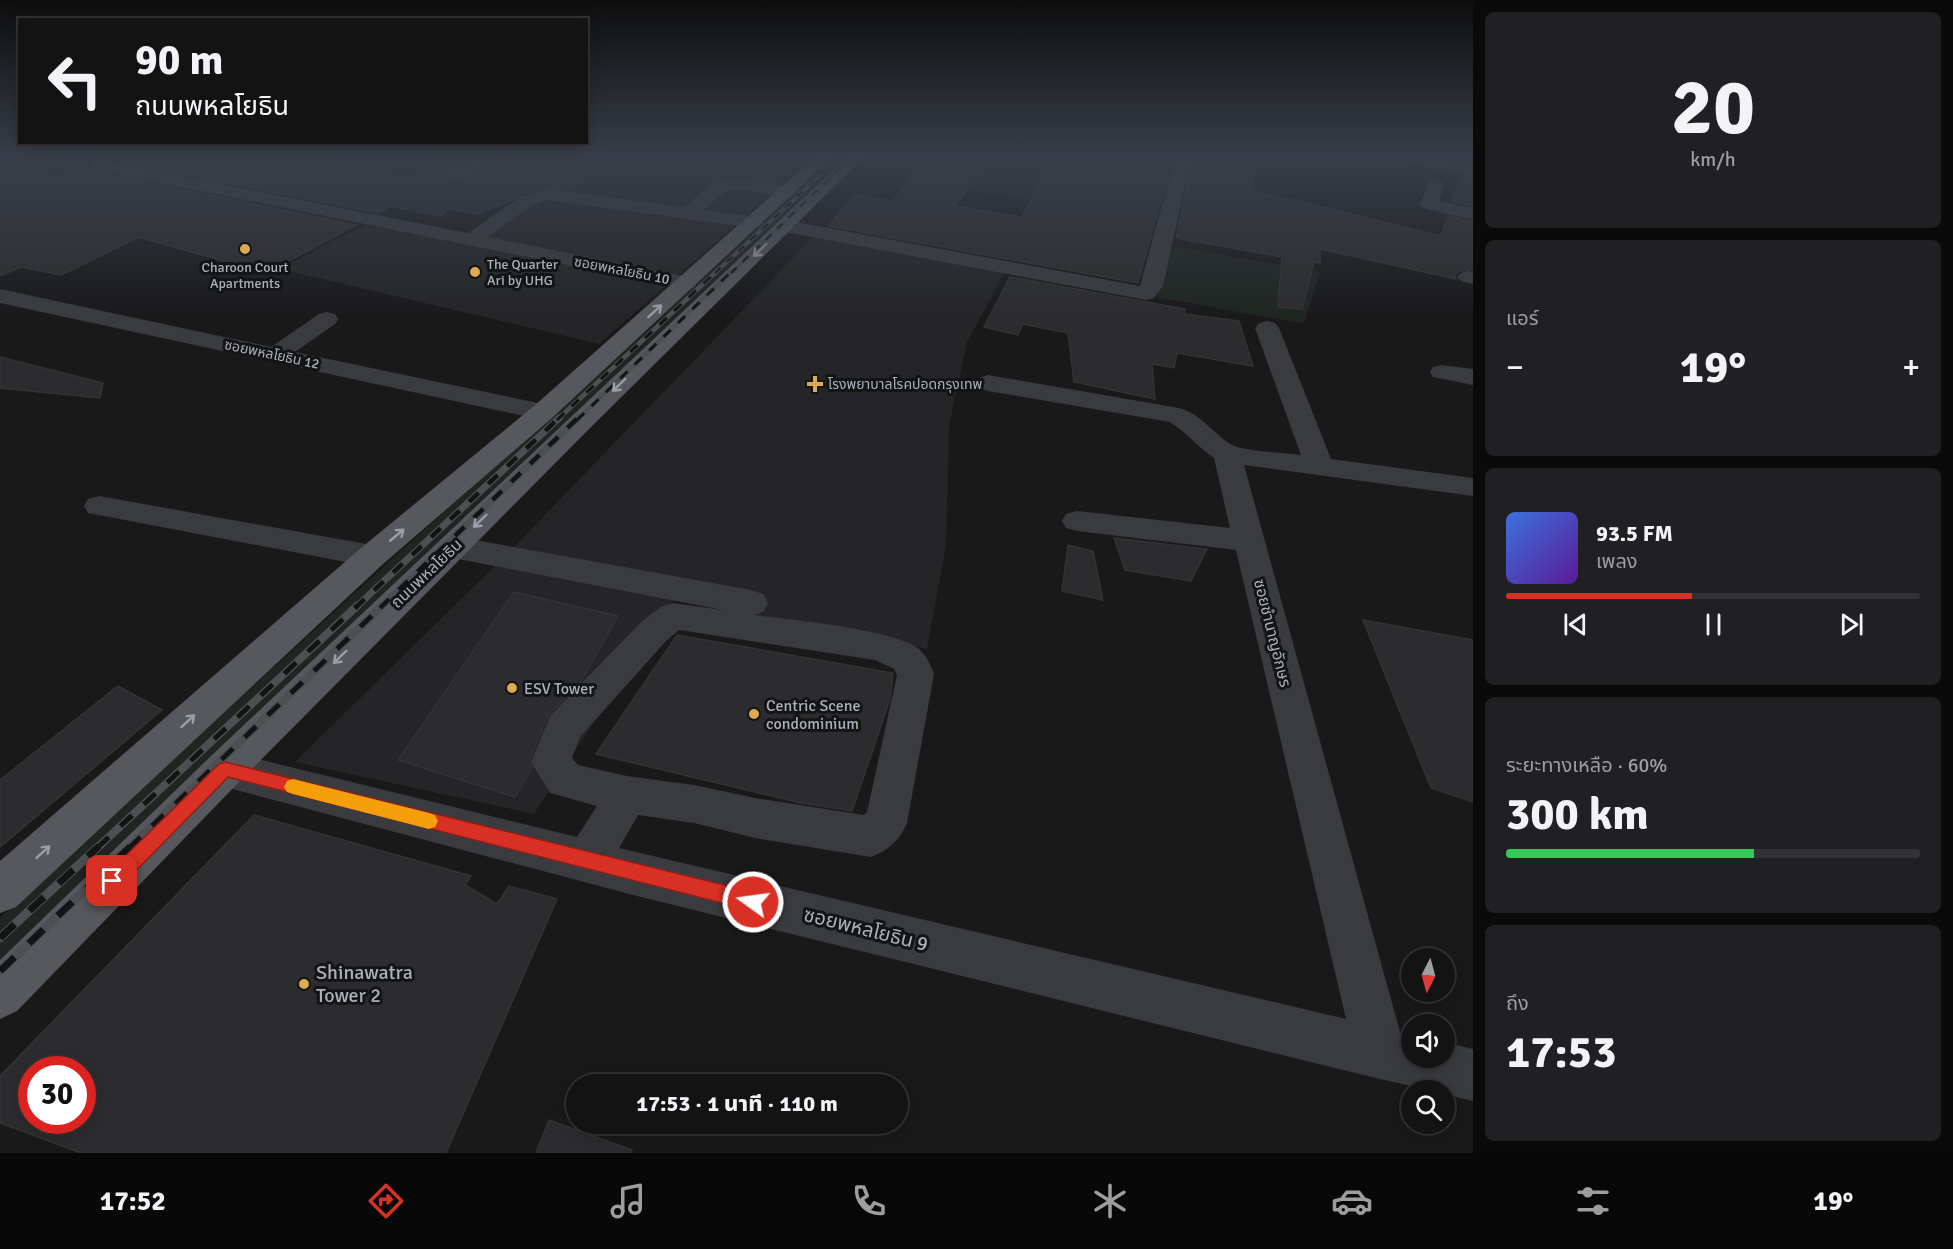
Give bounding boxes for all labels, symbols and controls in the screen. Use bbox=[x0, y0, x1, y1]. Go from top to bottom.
text: 90 m bbox=[135, 35, 224, 86]
icon: left bbox=[36, 42, 114, 120]
text: 20 bbox=[1671, 60, 1755, 156]
text: ถนนพหลโยธิน bbox=[135, 90, 289, 123]
text: km/h bbox=[1690, 147, 1736, 172]
marker: Charoon Court Apartments bbox=[238, 242, 252, 256]
one-way arrow bbox=[753, 243, 768, 257]
street label: ซอยพหลโยธิน 10 bbox=[573, 253, 671, 288]
place label: The Quarter Ari by UHG bbox=[487, 256, 559, 289]
place label: Charoon Court Apartments bbox=[202, 259, 289, 292]
marker: The Quarter Ari by UHG bbox=[468, 265, 482, 279]
one-way arrow bbox=[647, 304, 662, 318]
text: แอร์ bbox=[1506, 306, 1538, 331]
street label: ซอยพหลโยธิน 12 bbox=[223, 336, 321, 373]
text: 19° bbox=[1680, 340, 1746, 395]
text: − bbox=[1506, 347, 1524, 388]
text: + bbox=[1902, 347, 1920, 388]
marker: โรงพยาบาลโรคปอดกรุงเทพ bbox=[806, 375, 824, 393]
place label: โรงพยาบาลโรคปอดกรุงเทพ bbox=[828, 376, 983, 393]
one-way arrow bbox=[612, 377, 627, 392]
one-way arrow bbox=[472, 513, 487, 528]
text: 93.5 FM bbox=[1596, 520, 1673, 547]
one-way arrow bbox=[389, 529, 405, 542]
street label: ถนนพหลโยธิน bbox=[387, 535, 467, 613]
text: เพลง bbox=[1596, 549, 1638, 574]
street label: ซอยชำนาญอักษร bbox=[1249, 577, 1295, 689]
icon: previous bbox=[1559, 608, 1592, 641]
icon: pause bbox=[1697, 608, 1730, 641]
icon: next bbox=[1835, 608, 1868, 641]
one-way arrow bbox=[332, 649, 347, 664]
place label: ESV Tower bbox=[524, 679, 594, 699]
marker: ESV Tower bbox=[505, 681, 519, 695]
place label: Centric Scene condominium bbox=[766, 696, 861, 734]
marker: Centric Scene condominium bbox=[747, 707, 761, 721]
one-way arrow bbox=[181, 714, 196, 728]
text: ระยะทางเหลือ · 60% bbox=[1506, 753, 1667, 778]
text: 300 km bbox=[1506, 787, 1649, 842]
one-way arrow bbox=[36, 845, 51, 859]
pin bbox=[86, 855, 137, 906]
icon: arrive bbox=[95, 864, 128, 897]
position arrow bbox=[721, 870, 785, 934]
street label: ซอยพหลโยธิน 9 bbox=[801, 902, 931, 957]
north arrow bbox=[1401, 948, 1455, 1002]
map controls bbox=[1401, 948, 1455, 1134]
place label: Shinawatra Tower 2 bbox=[316, 960, 413, 1008]
marker: Shinawatra Tower 2 bbox=[297, 977, 311, 991]
text: ถึง bbox=[1506, 991, 1529, 1016]
button: sound bbox=[1401, 1014, 1455, 1068]
text: 17:53 bbox=[1506, 1025, 1616, 1080]
speed limit sign: 30 bbox=[18, 1056, 96, 1134]
button: search bbox=[1401, 1080, 1455, 1134]
text: 17:53 · 1 นาที · 110 m bbox=[636, 1090, 838, 1117]
icon: directions bbox=[365, 1180, 407, 1222]
icon: music bbox=[607, 1180, 649, 1222]
icon: phone bbox=[848, 1180, 890, 1222]
icon: climate bbox=[1089, 1180, 1131, 1222]
icon: car bbox=[1331, 1180, 1373, 1222]
icon: filters bbox=[1572, 1180, 1614, 1222]
text: 17:52 bbox=[100, 1185, 166, 1218]
text: 19° bbox=[1813, 1185, 1853, 1218]

